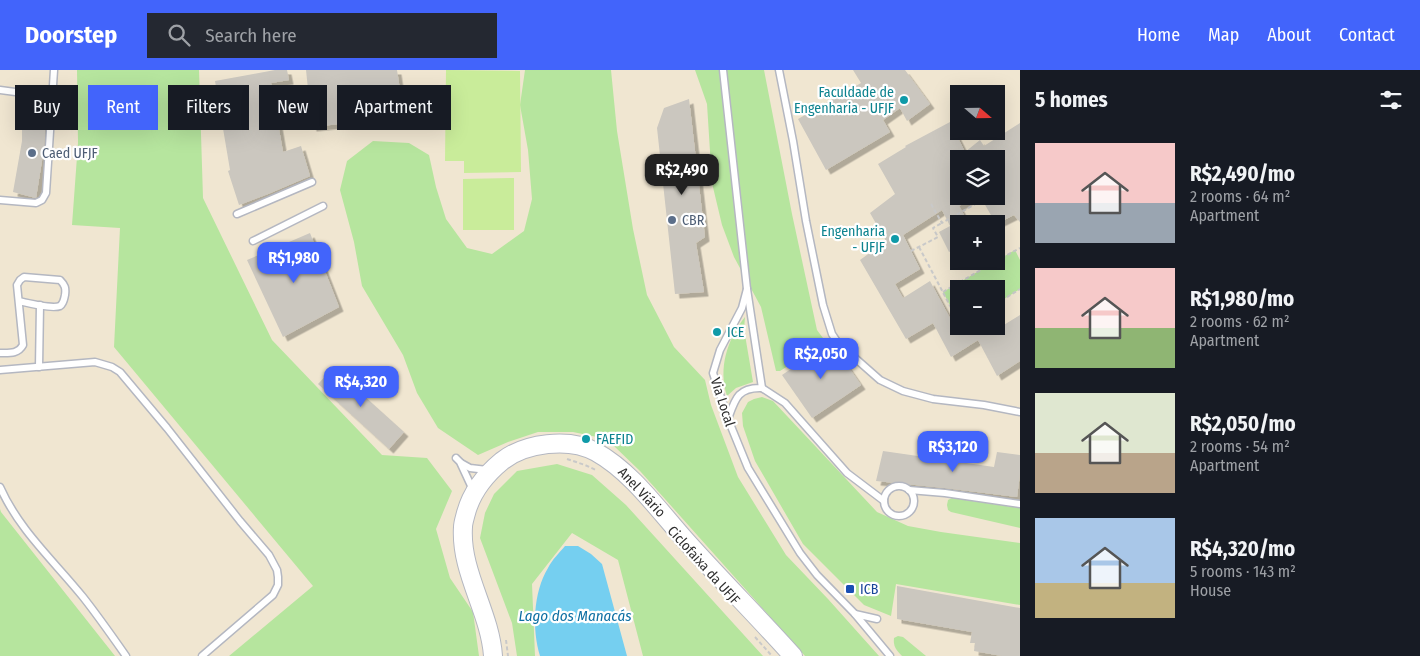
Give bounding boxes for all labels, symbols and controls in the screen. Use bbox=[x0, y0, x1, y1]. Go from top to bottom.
search box bbox=[147, 13, 497, 58]
text: Doorstep bbox=[25, 21, 117, 49]
icon: search bbox=[165, 21, 193, 49]
text: Search here bbox=[205, 24, 297, 47]
text: Home bbox=[1137, 24, 1180, 46]
text: Map bbox=[1208, 24, 1239, 46]
text: About bbox=[1267, 24, 1311, 46]
text: Contact bbox=[1339, 24, 1395, 46]
place label: Faculdade de Engenharia - UFJF bbox=[794, 84, 894, 117]
chip: Buy bbox=[15, 85, 78, 130]
chip: Rent bbox=[88, 85, 158, 130]
chip: Filters bbox=[168, 85, 249, 130]
chip: New bbox=[259, 85, 327, 130]
chip: Apartment bbox=[337, 85, 451, 130]
north arrow bbox=[950, 85, 1005, 140]
map controls bbox=[950, 85, 1005, 335]
icon: filters bbox=[1377, 86, 1405, 114]
text: 5 homes bbox=[1035, 87, 1108, 113]
marker: Faculdade de Engenharia - UFJF bbox=[898, 94, 910, 106]
place label: Caed UFJF bbox=[42, 145, 98, 162]
marker: Caed UFJF bbox=[26, 147, 38, 159]
button: layers bbox=[950, 150, 1005, 205]
pin: R$2,490 bbox=[636, 154, 728, 196]
text: R$2,490 bbox=[656, 160, 708, 179]
text: R$2,490/mo bbox=[1190, 161, 1295, 187]
icon: home bbox=[1075, 163, 1135, 223]
text: 2 rooms · 64 m² bbox=[1190, 187, 1290, 206]
text: Apartment bbox=[1190, 206, 1259, 225]
place label: CBR bbox=[682, 212, 705, 229]
marker: CBR bbox=[666, 214, 678, 226]
button: + bbox=[950, 215, 1005, 270]
place label: Engenharia - UFJF bbox=[821, 223, 885, 256]
marker: Engenharia - UFJF bbox=[889, 233, 901, 245]
pin: R$1,980 bbox=[248, 242, 340, 284]
text: R$1,980 bbox=[268, 248, 320, 267]
button: − bbox=[950, 280, 1005, 335]
text: R$1,980/mo bbox=[1190, 286, 1294, 312]
icon: home bbox=[1075, 288, 1135, 348]
text: 2 rooms · 62 m² bbox=[1190, 312, 1289, 331]
place label: ICE bbox=[727, 324, 745, 341]
marker: ICE bbox=[711, 326, 723, 338]
text: Apartment bbox=[1190, 331, 1259, 350]
pin: R$2,050 bbox=[775, 338, 867, 380]
text: R$2,050 bbox=[795, 344, 847, 363]
pin: R$4,320 bbox=[315, 366, 407, 408]
text: R$4,320 bbox=[335, 372, 387, 391]
street label: Via Local bbox=[707, 376, 738, 429]
text: R$2,050/mo bbox=[1190, 411, 1296, 437]
icon: home bbox=[1075, 413, 1135, 473]
pin: R$3,120 bbox=[907, 430, 999, 473]
place label: FAEFID bbox=[596, 431, 633, 448]
marker: FAEFID bbox=[580, 433, 592, 445]
text: R$3,120 bbox=[928, 437, 978, 456]
text: 2 rooms · 54 m² bbox=[1190, 437, 1290, 456]
text: Apartment bbox=[1190, 456, 1259, 475]
street label: Anel Viário bbox=[614, 464, 669, 521]
street label: Ciclofaixa da UFJF bbox=[664, 523, 743, 608]
text: R$4,320/mo bbox=[1190, 536, 1295, 562]
icon: home bbox=[1075, 538, 1135, 598]
text: 5 rooms · 143 m² bbox=[1190, 562, 1296, 581]
place label: ICB bbox=[860, 581, 879, 598]
text: House bbox=[1190, 581, 1231, 600]
marker: ICB bbox=[844, 583, 856, 595]
water label: Lago dos Manacás bbox=[518, 607, 632, 625]

